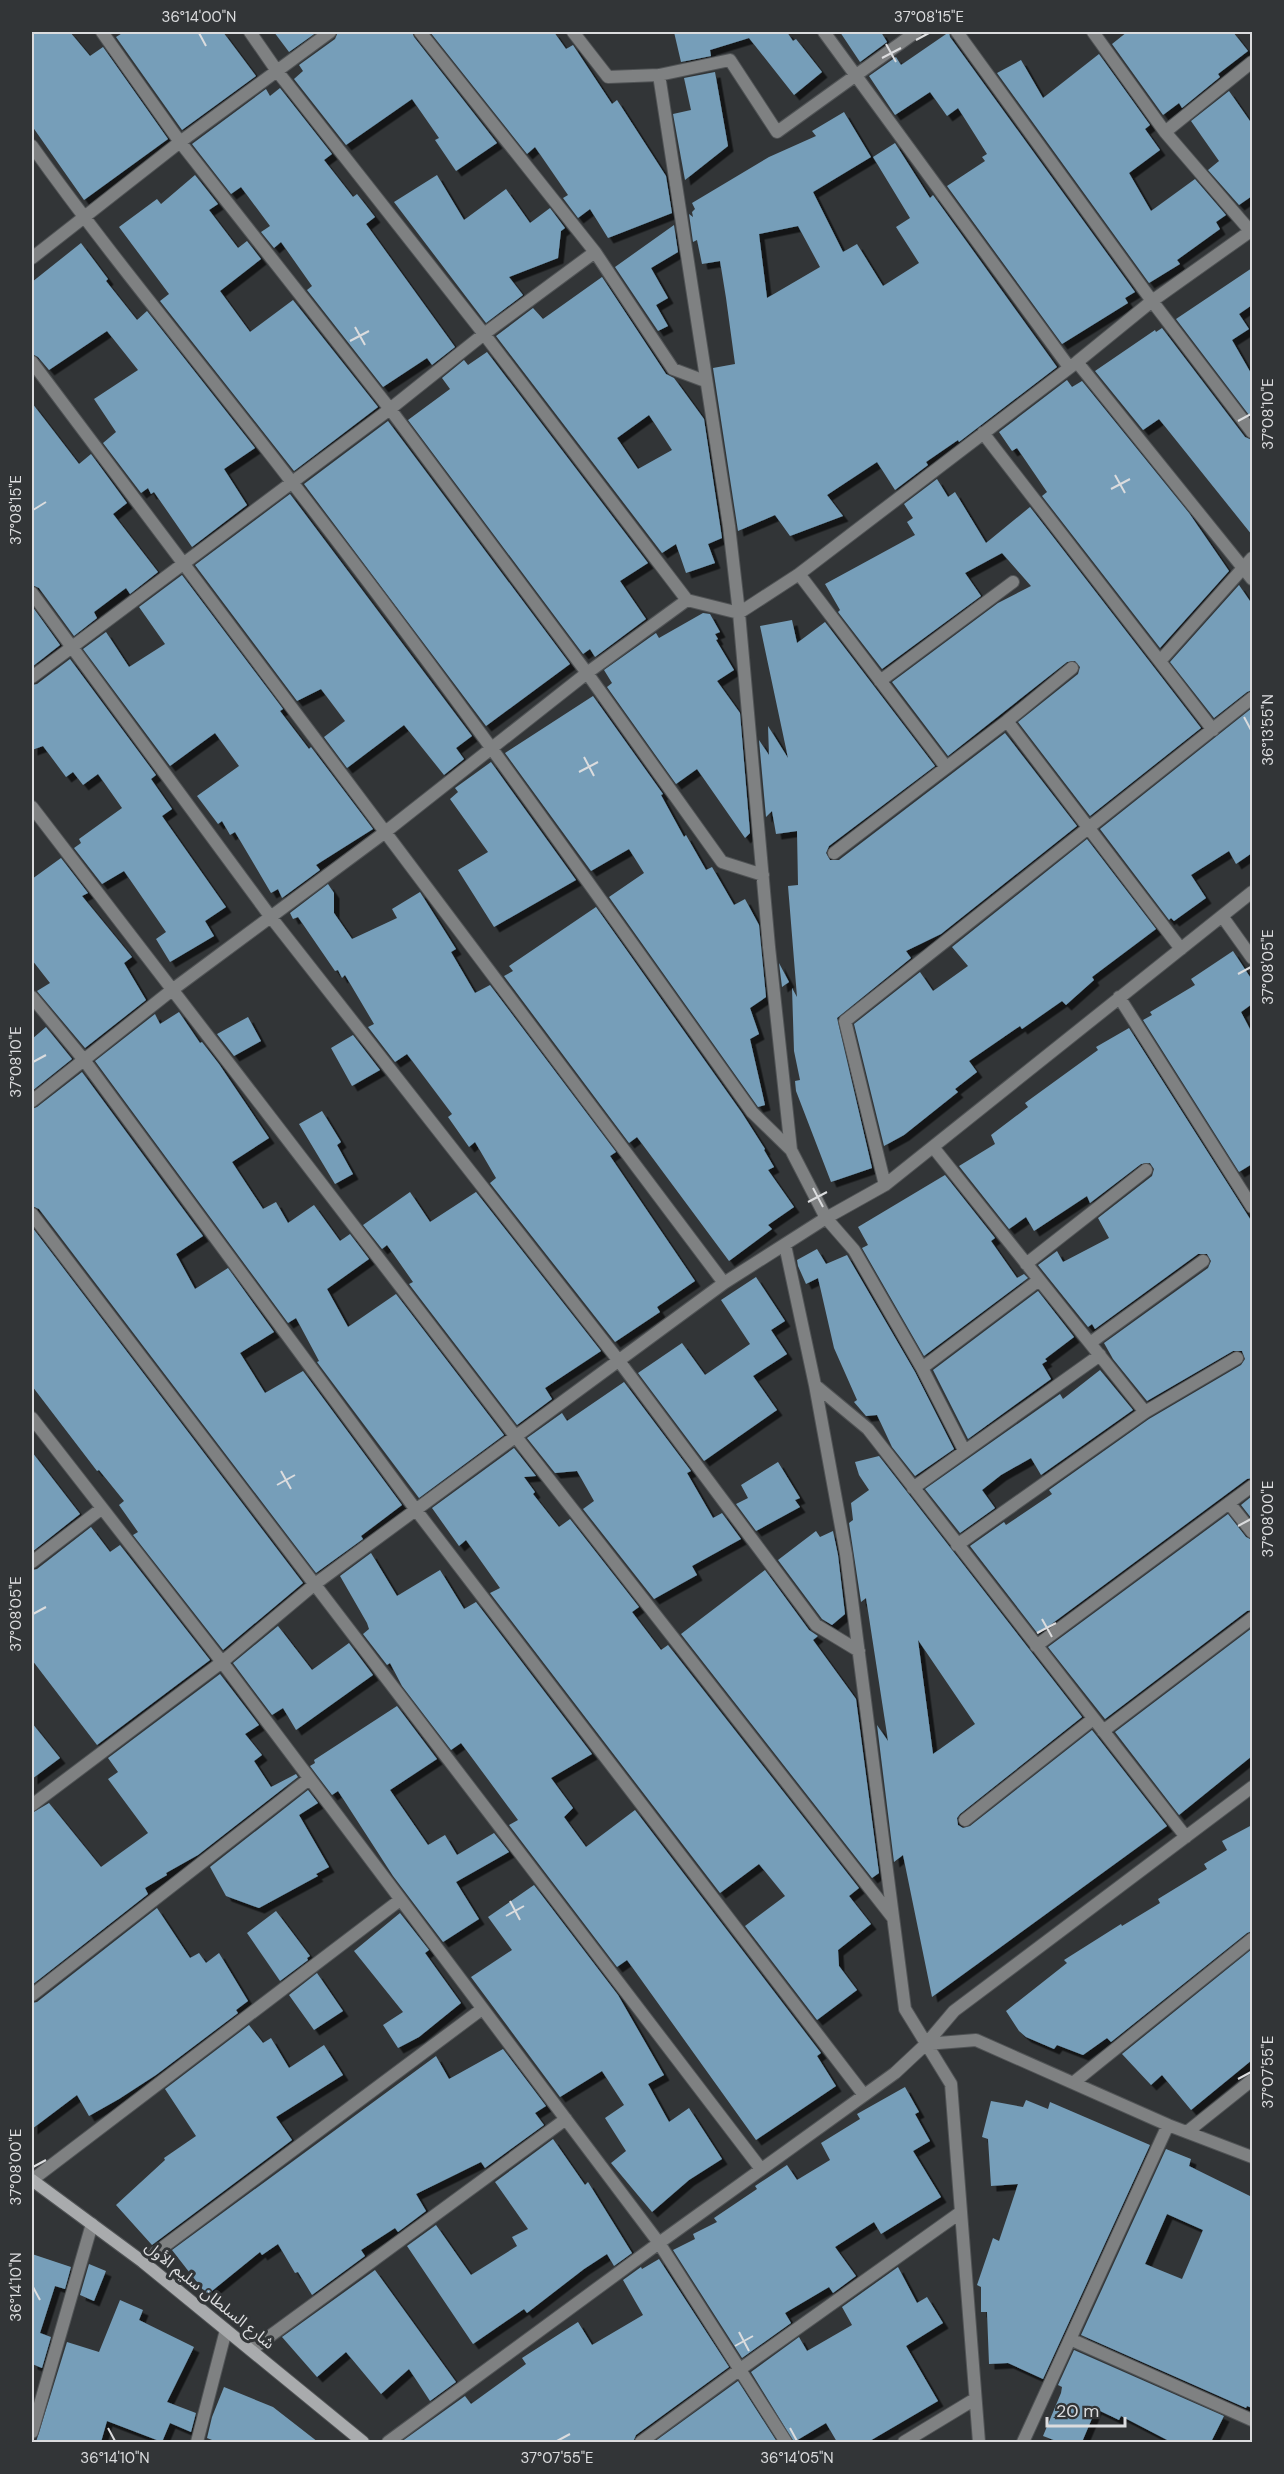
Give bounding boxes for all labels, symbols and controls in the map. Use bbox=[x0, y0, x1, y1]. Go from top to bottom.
text: 36°14'00"N bbox=[162, 7, 236, 27]
text: 37°08'15"E bbox=[894, 7, 964, 27]
text: 37°08'10"E bbox=[1258, 378, 1278, 450]
text: 37°08'15"E bbox=[6, 475, 26, 545]
text: 36°13'55"N bbox=[1258, 694, 1278, 766]
text: 37°08'05"E bbox=[1258, 929, 1278, 1005]
text: 37°08'10"E bbox=[6, 1026, 26, 1098]
text: 37°08'00"E bbox=[1258, 1481, 1278, 1557]
text: 37°08'05"E bbox=[6, 1576, 26, 1652]
text: 37°07'55"E bbox=[1258, 2035, 1278, 2109]
text: 37°08'00"E bbox=[6, 2129, 26, 2205]
street label: شارع السلطان سليم الأول bbox=[140, 2236, 279, 2355]
text: 36°14'10"N bbox=[6, 2252, 26, 2322]
scale bar bbox=[1047, 2390, 1125, 2428]
text: 20 m bbox=[1056, 2399, 1099, 2423]
text: 36°14'10"N bbox=[80, 2448, 150, 2468]
text: 37°07'55"E bbox=[520, 2448, 594, 2468]
text: 36°14'05"N bbox=[760, 2448, 834, 2468]

